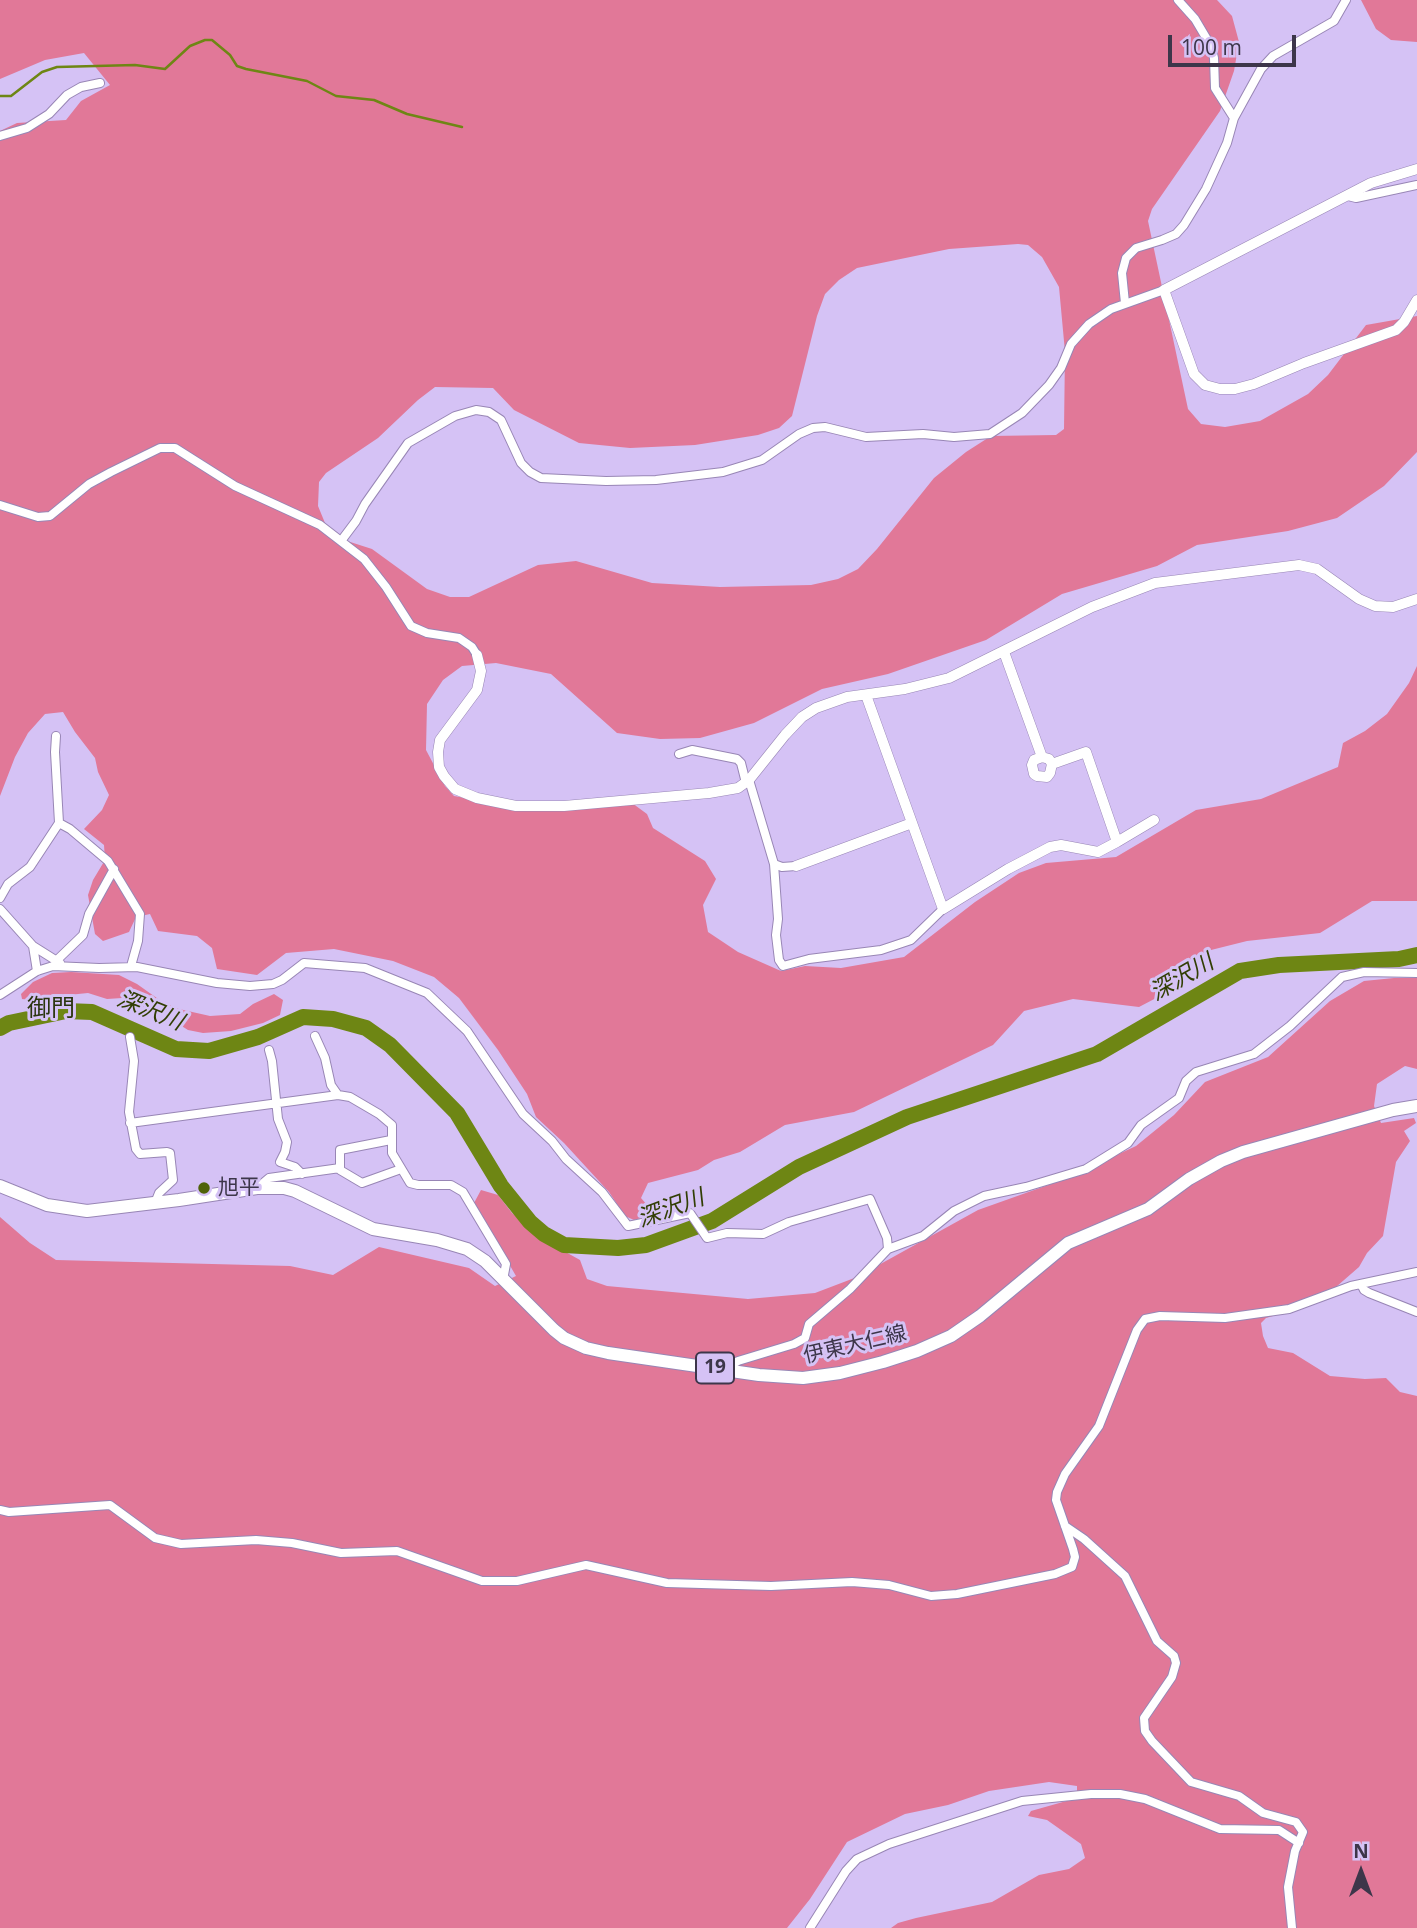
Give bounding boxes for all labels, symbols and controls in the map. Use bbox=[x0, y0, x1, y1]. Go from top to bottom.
scale bar bbox=[1172, 21, 1300, 65]
text: 100 m bbox=[1181, 33, 1242, 61]
water label: 深沢川 bbox=[1145, 949, 1219, 1007]
water label: 深沢川 bbox=[113, 985, 187, 1037]
district label: 御門 bbox=[27, 995, 75, 1023]
place label: 旭平 bbox=[218, 1175, 260, 1201]
marker: 旭平 bbox=[196, 1180, 212, 1196]
water label: 深沢川 bbox=[634, 1184, 708, 1234]
street label: 伊東大仁線 bbox=[801, 1321, 909, 1369]
road number: 19 bbox=[696, 1352, 734, 1384]
north arrow bbox=[1326, 1837, 1396, 1907]
text: N bbox=[1353, 1838, 1369, 1864]

